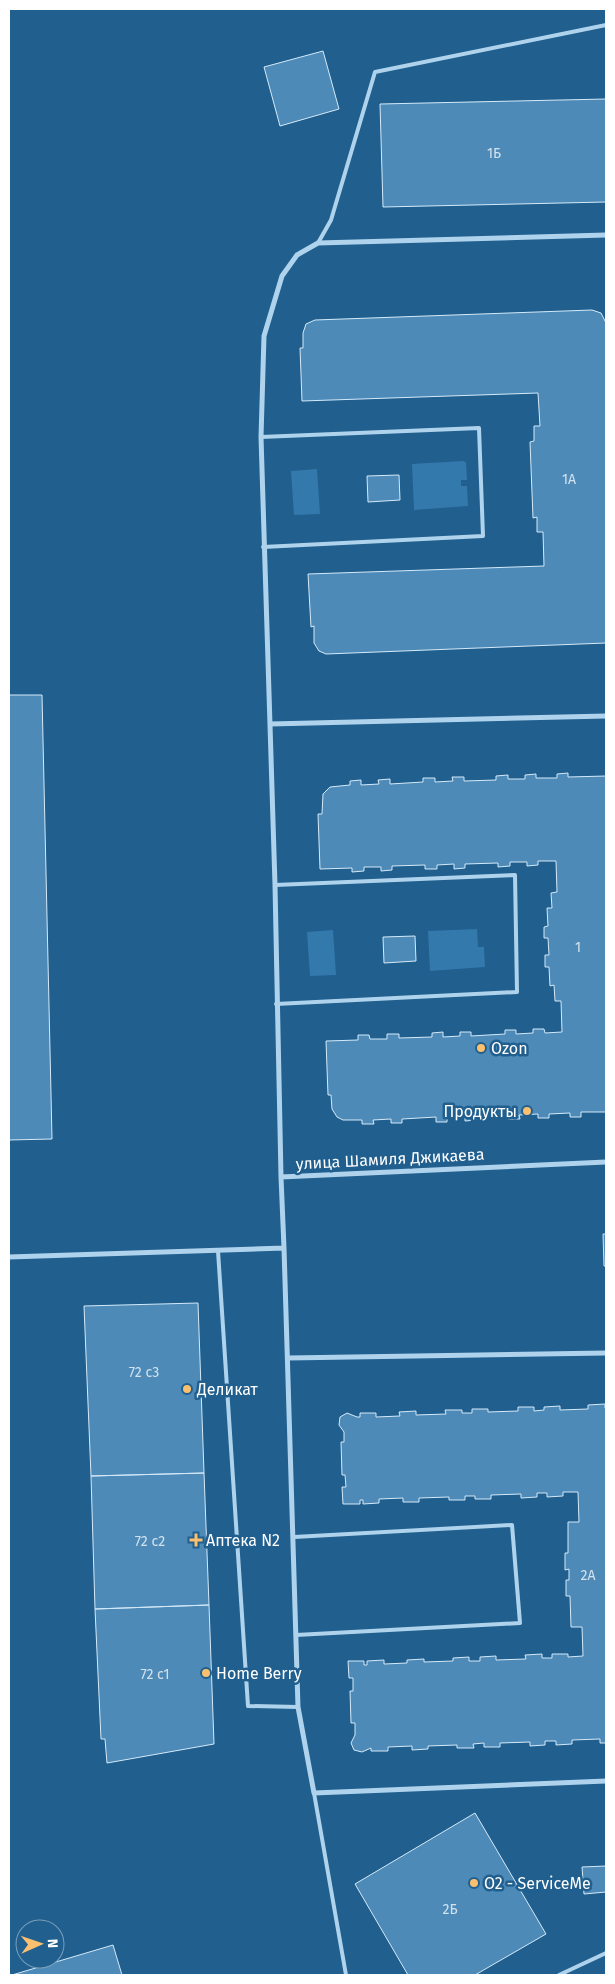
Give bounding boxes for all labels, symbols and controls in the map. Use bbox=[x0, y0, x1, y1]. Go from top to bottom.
house number: 1Б bbox=[487, 145, 501, 162]
house number: 1А bbox=[562, 471, 576, 488]
house number: 1 bbox=[575, 939, 581, 956]
place label: Ozon bbox=[491, 1039, 528, 1058]
marker: Ozon bbox=[475, 1042, 487, 1054]
place label: Продукты bbox=[443, 1102, 517, 1121]
marker: Продукты bbox=[521, 1105, 533, 1117]
street label: улица Шамиля Джикаева bbox=[295, 1145, 485, 1173]
house number: 72 с3 bbox=[129, 1364, 159, 1381]
place label: Деликат bbox=[196, 1380, 259, 1399]
marker: Деликат bbox=[181, 1383, 193, 1395]
place label: Аптека N2 bbox=[206, 1531, 280, 1550]
house number: 72 с2 bbox=[135, 1533, 165, 1550]
marker: Аптека N2 bbox=[190, 1534, 202, 1546]
house number: 2А bbox=[581, 1567, 595, 1584]
place label: Home Berry bbox=[216, 1664, 302, 1683]
house number: 72 с1 bbox=[140, 1666, 170, 1683]
marker: Home Berry bbox=[200, 1667, 212, 1679]
place label: О2 - ServiceMe bbox=[484, 1874, 591, 1893]
marker: О2 - ServiceMe bbox=[468, 1877, 480, 1889]
house number: 2Б bbox=[442, 1901, 458, 1918]
north arrow bbox=[15, 1919, 65, 1969]
text: N bbox=[44, 1939, 61, 1949]

